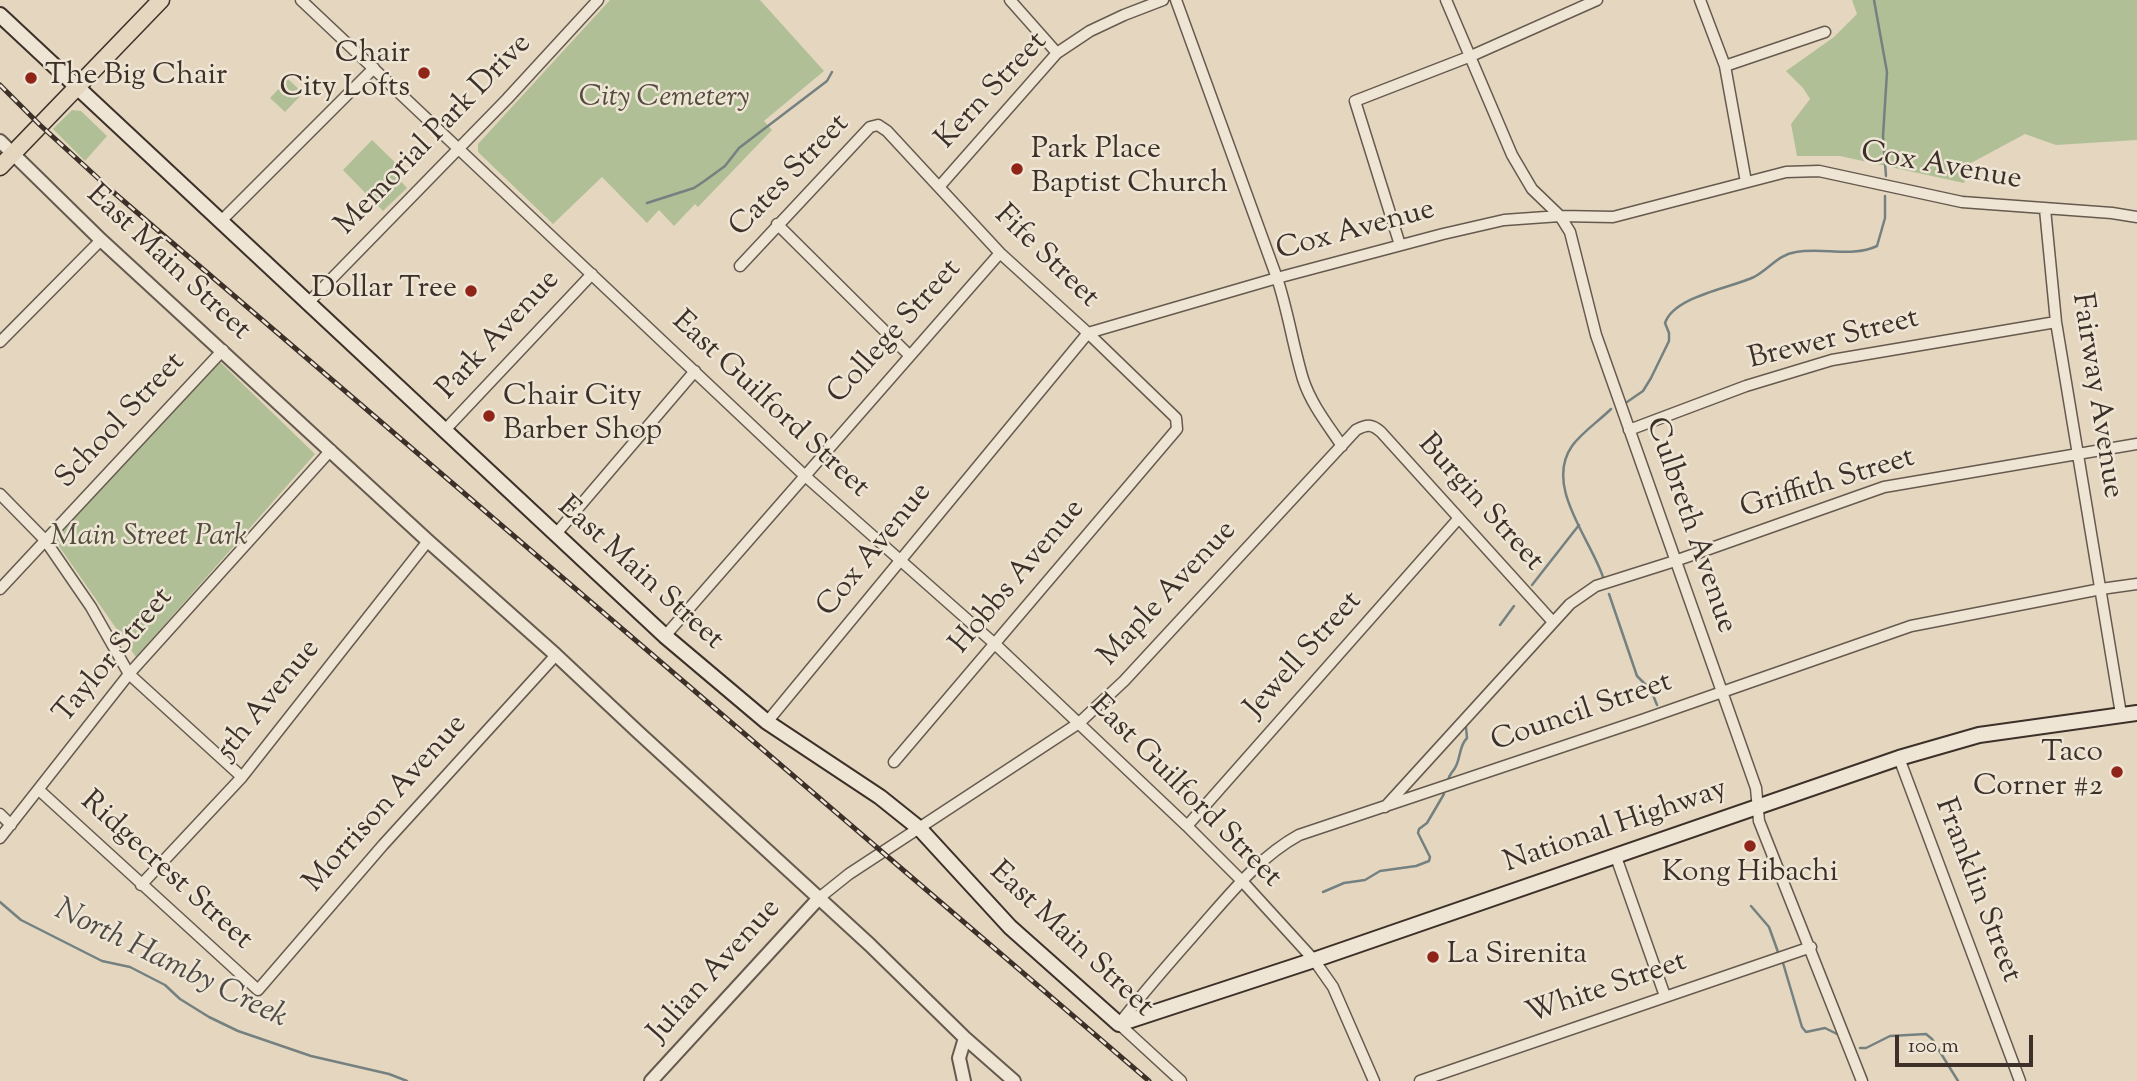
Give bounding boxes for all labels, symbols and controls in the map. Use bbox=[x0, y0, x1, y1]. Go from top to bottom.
street label: Kern Street bbox=[930, 26, 1056, 158]
street label: Memorial Park Drive bbox=[330, 28, 540, 244]
place label: Chair City Lofts bbox=[279, 38, 410, 108]
place label: The Big Chair bbox=[45, 60, 227, 96]
marker: Chair City Lofts bbox=[416, 65, 432, 81]
marker: The Big Chair bbox=[23, 70, 39, 86]
park label: City Cemetery bbox=[579, 82, 749, 118]
street label: Cates Street bbox=[723, 108, 859, 246]
place label: Park Place Baptist Church bbox=[1031, 134, 1228, 204]
street label: Cox Avenue bbox=[1858, 136, 2024, 200]
marker: Park Place Baptist Church bbox=[1009, 161, 1025, 177]
street label: East Main Street bbox=[77, 179, 257, 349]
street label: Cox Avenue bbox=[1273, 194, 1439, 270]
street label: Fife Street bbox=[985, 199, 1105, 317]
street label: College Street bbox=[822, 253, 970, 413]
street label: Park Avenue bbox=[431, 264, 569, 408]
place label: Dollar Tree bbox=[312, 273, 457, 309]
marker: Dollar Tree bbox=[463, 283, 479, 299]
street label: Fairway Avenue bbox=[2061, 291, 2129, 501]
street label: Brewer Street bbox=[1745, 302, 1923, 380]
street label: East Guilford Street bbox=[663, 305, 875, 507]
street label: School Street bbox=[50, 346, 194, 498]
place label: Chair City Barber Shop bbox=[503, 381, 662, 452]
marker: Chair City Barber Shop bbox=[481, 408, 497, 424]
street label: Culbreth Avenue bbox=[1635, 413, 1743, 639]
street label: Burgin Street bbox=[1408, 428, 1550, 580]
street label: Griffith Street bbox=[1737, 441, 1919, 529]
street label: Cox Avenue bbox=[811, 477, 941, 625]
street label: East Main Street bbox=[548, 491, 730, 659]
street label: Hobbs Avenue bbox=[944, 493, 1094, 663]
street label: Maple Avenue bbox=[1092, 515, 1246, 675]
park label: Main Street Park bbox=[50, 521, 248, 557]
street label: Taylor Street bbox=[48, 582, 182, 732]
street label: Jewell Street bbox=[1239, 585, 1371, 727]
street label: 5th Avenue bbox=[210, 633, 330, 769]
street label: Council Street bbox=[1487, 666, 1677, 762]
street label: East Guilford Street bbox=[1080, 689, 1288, 897]
street label: Morrison Avenue bbox=[298, 709, 476, 901]
place label: Taco Corner #2 bbox=[1973, 737, 2103, 808]
marker: Taco Corner #2 bbox=[2109, 764, 2125, 780]
street label: National Highway bbox=[1500, 773, 1732, 883]
street label: Ridgecrest Street bbox=[71, 785, 259, 959]
street label: Franklin Street bbox=[1924, 794, 2028, 988]
marker: Kong Hibachi bbox=[1742, 838, 1758, 854]
street label: East Main Street bbox=[980, 856, 1160, 1026]
place label: Kong Hibachi bbox=[1662, 857, 1838, 893]
water label: North Hamby Creek bbox=[47, 893, 293, 1039]
street label: Julian Avenue bbox=[642, 893, 790, 1051]
place label: La Sirenita bbox=[1447, 939, 1587, 975]
street label: White Street bbox=[1522, 946, 1692, 1034]
marker: La Sirenita bbox=[1425, 949, 1441, 965]
scale bar bbox=[1899, 1021, 2037, 1066]
text: 100 m bbox=[1908, 1032, 1959, 1062]

